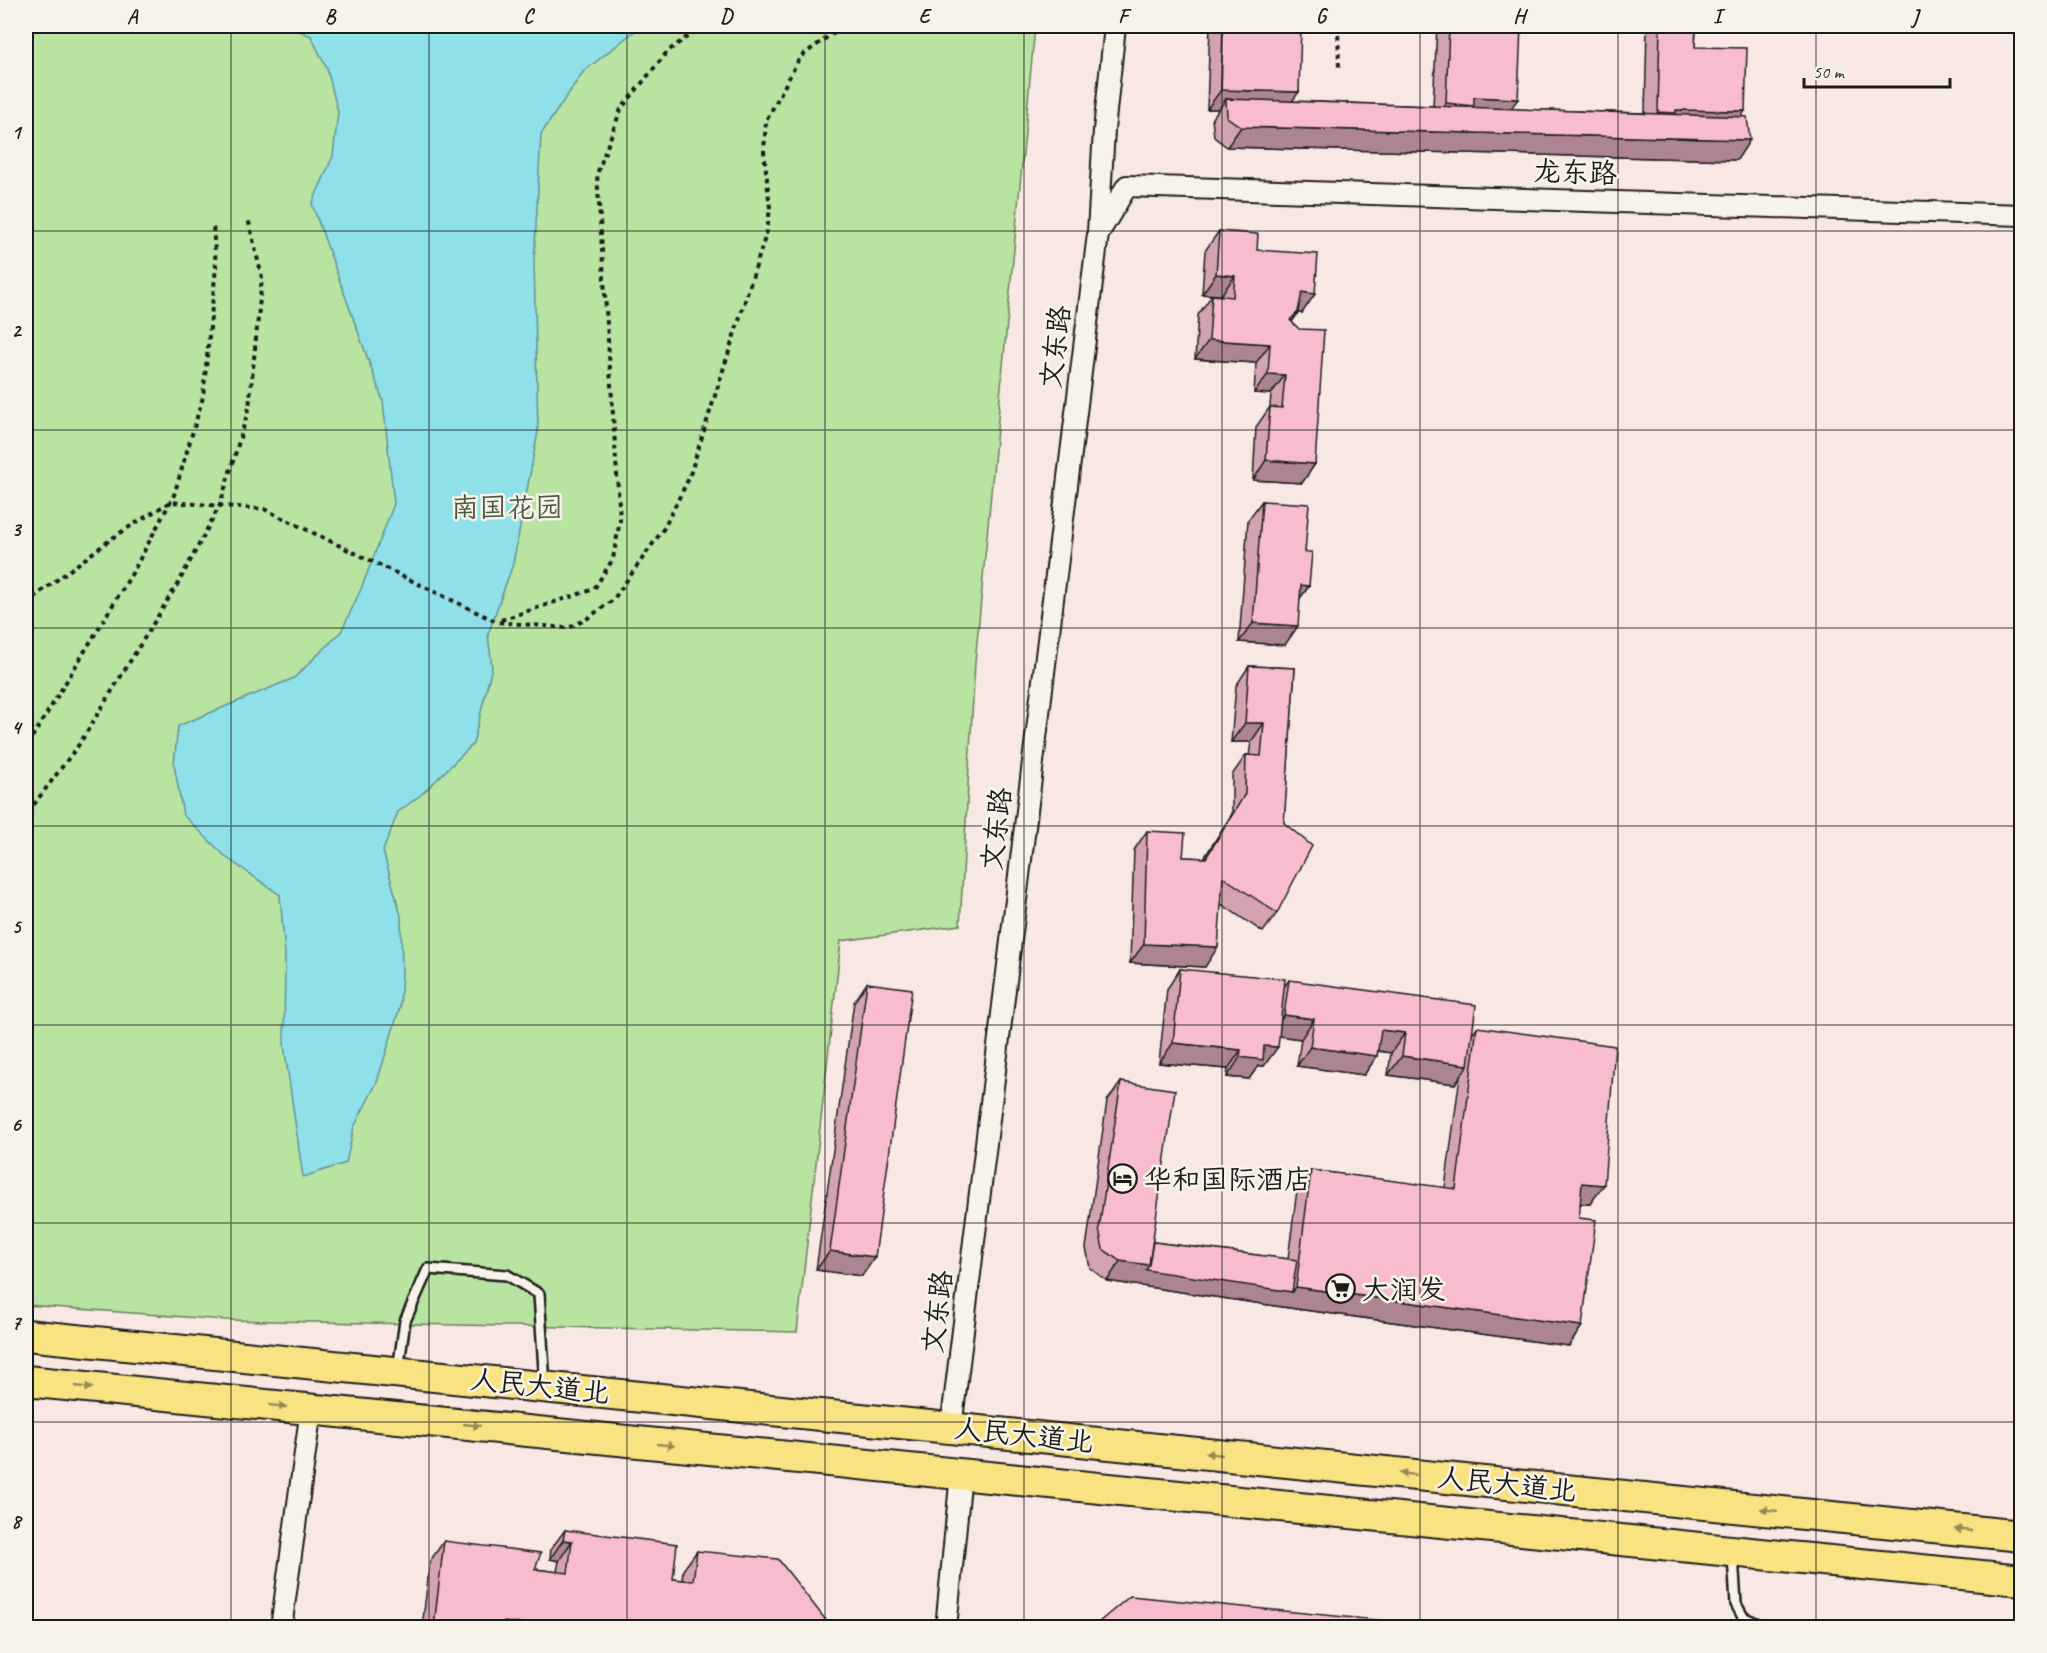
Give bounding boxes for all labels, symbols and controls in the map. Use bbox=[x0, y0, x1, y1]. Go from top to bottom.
text: A bbox=[127, 4, 139, 29]
text: B bbox=[325, 4, 337, 29]
text: C bbox=[523, 4, 535, 29]
text: D bbox=[720, 4, 734, 29]
text: E bbox=[919, 4, 933, 29]
text: F bbox=[1118, 4, 1132, 29]
text: G bbox=[1316, 4, 1329, 29]
text: H bbox=[1513, 4, 1528, 29]
text: I bbox=[1713, 4, 1726, 29]
text: J bbox=[1910, 4, 1922, 29]
scale bar bbox=[1804, 51, 1950, 89]
text: 50 m bbox=[1813, 61, 1846, 83]
text: 1 bbox=[12, 120, 23, 145]
street label: 龙东路 bbox=[1532, 153, 1618, 191]
street label: 文东路 bbox=[1033, 303, 1077, 391]
text: 2 bbox=[12, 318, 23, 343]
park label: 南国花园 bbox=[451, 490, 563, 525]
text: 3 bbox=[12, 517, 23, 542]
text: 4 bbox=[12, 715, 24, 740]
street label: 文东路 bbox=[974, 785, 1018, 873]
text: 5 bbox=[12, 914, 23, 939]
text: 6 bbox=[11, 1112, 22, 1137]
place label: 华和国际酒店 bbox=[1144, 1162, 1312, 1197]
hotel icon: 华和国际酒店 bbox=[1107, 1163, 1139, 1195]
street label: 文东路 bbox=[915, 1268, 959, 1356]
place label: 大润发 bbox=[1362, 1272, 1446, 1307]
supermarket icon: 大润发 bbox=[1325, 1273, 1357, 1305]
text: 7 bbox=[12, 1310, 23, 1335]
street label: 人民大道北 bbox=[469, 1361, 611, 1411]
one-way arrow bbox=[74, 1382, 93, 1392]
one-way arrow bbox=[268, 1401, 287, 1411]
street label: 人民大道北 bbox=[953, 1410, 1095, 1460]
one-way arrow bbox=[462, 1420, 481, 1430]
one-way arrow bbox=[656, 1440, 675, 1450]
one-way arrow bbox=[1205, 1449, 1224, 1459]
street label: 人民大道北 bbox=[1436, 1459, 1578, 1509]
one-way arrow bbox=[1399, 1469, 1418, 1479]
one-way arrow bbox=[1760, 1505, 1779, 1515]
text: 8 bbox=[12, 1509, 24, 1534]
one-way arrow bbox=[1954, 1525, 1973, 1535]

